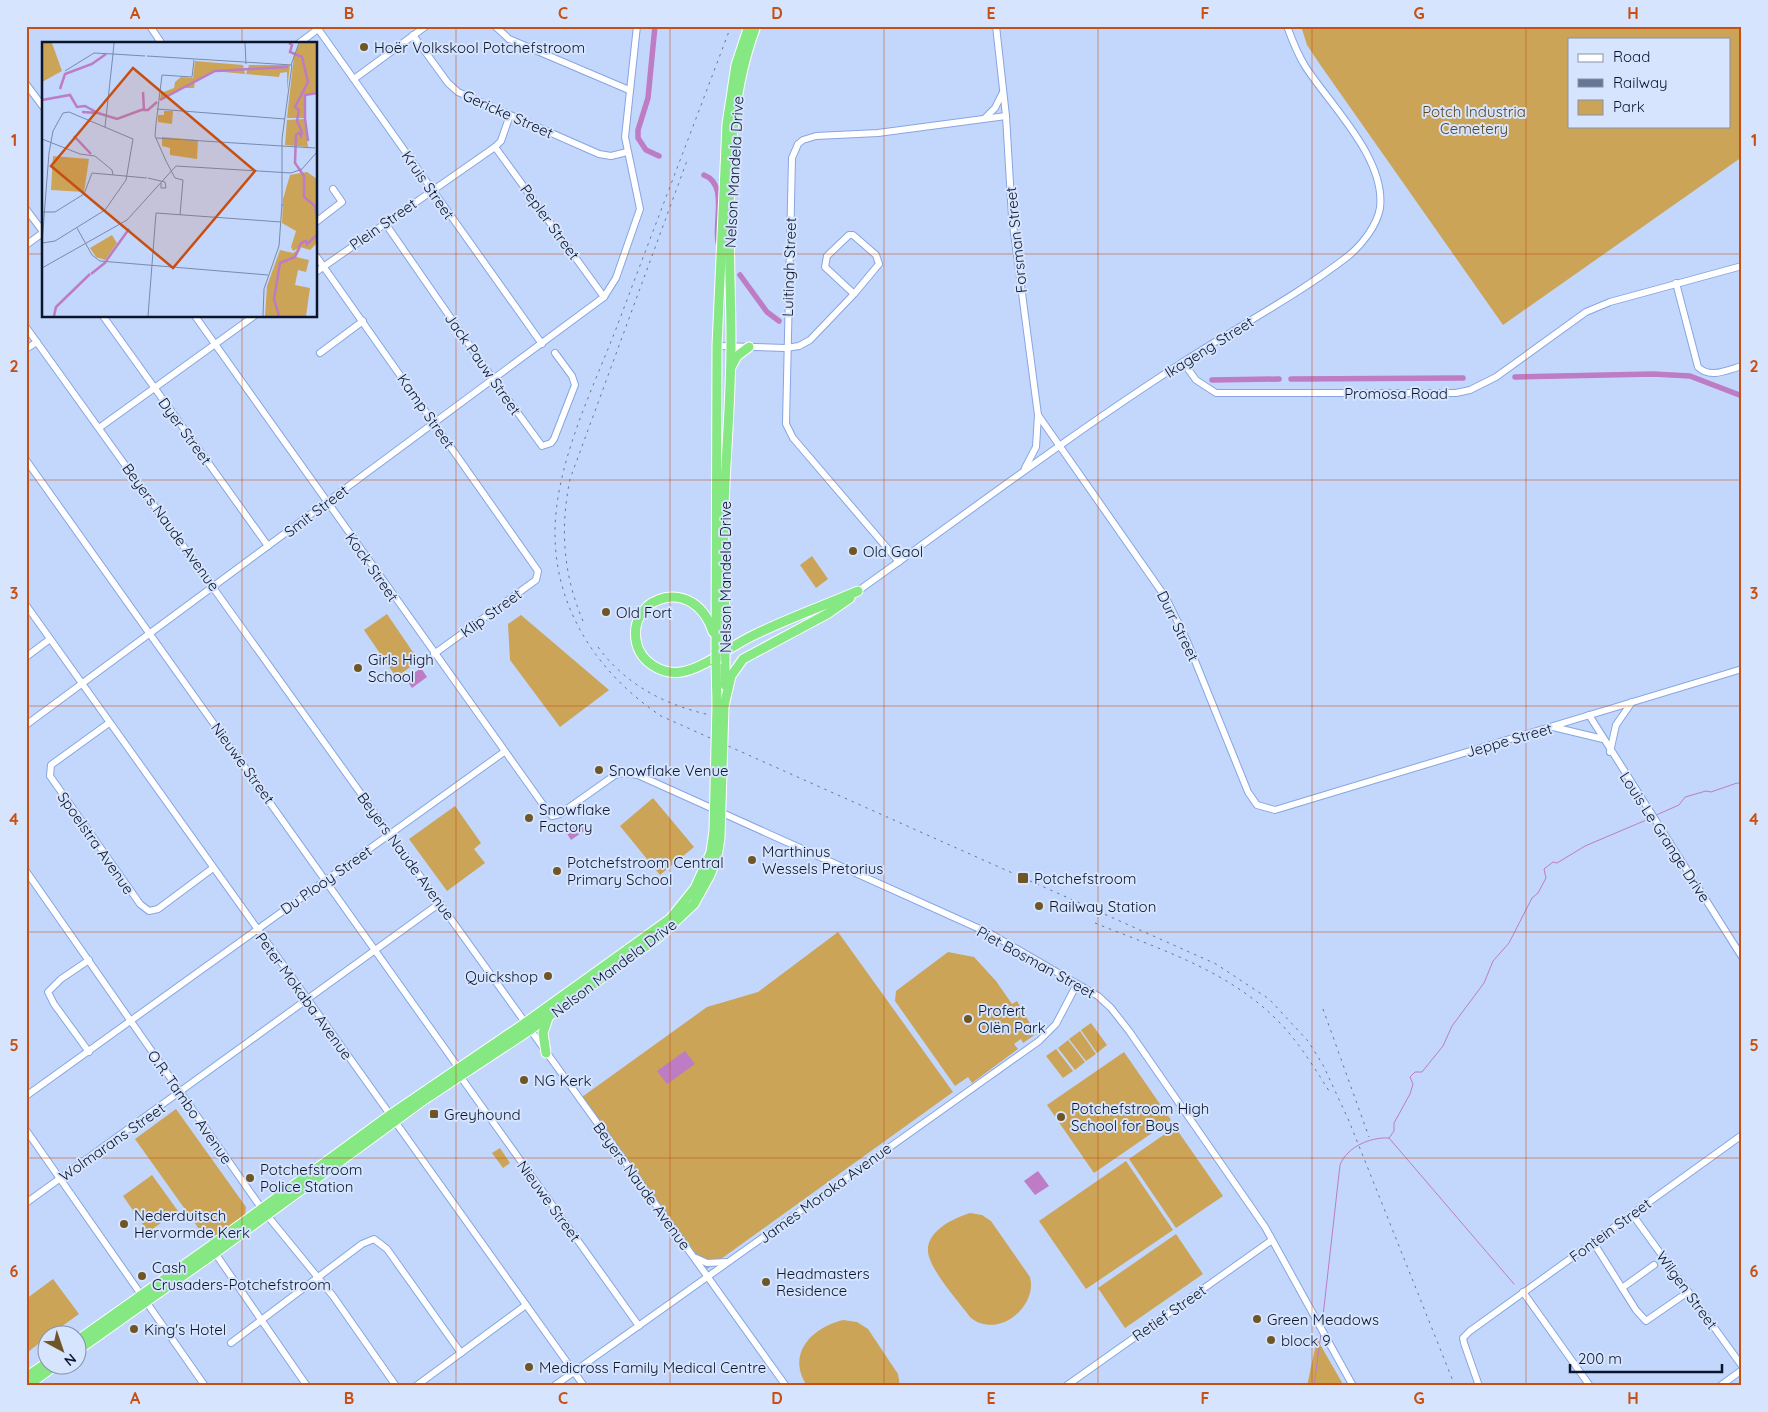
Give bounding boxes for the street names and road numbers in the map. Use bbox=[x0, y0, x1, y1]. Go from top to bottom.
street label: Gericke Street bbox=[460, 86, 556, 142]
street label: Nelson Mandela Drive bbox=[721, 96, 747, 248]
street label: Kruis Street bbox=[397, 147, 459, 223]
street label: Pepler Street bbox=[516, 180, 584, 264]
street label: Forsman Street bbox=[1001, 186, 1031, 294]
street label: Plein Street bbox=[346, 194, 420, 254]
street label: Luitingh Street bbox=[778, 217, 800, 317]
street label: Jack Pauw Street bbox=[441, 309, 525, 419]
street label: Ikageng Street bbox=[1161, 312, 1257, 382]
street label: Kamp Street bbox=[393, 370, 459, 452]
street label: Promosa Road bbox=[1344, 384, 1448, 403]
street label: Dyer Street bbox=[154, 394, 216, 468]
street label: Beyers Naude Avenue bbox=[118, 459, 224, 595]
street label: Smit Street bbox=[280, 481, 352, 541]
street label: Nelson Mandela Drive bbox=[716, 501, 735, 653]
street label: Kock Street bbox=[341, 529, 403, 605]
street label: Klip Street bbox=[457, 584, 525, 642]
street label: Durr Street bbox=[1153, 588, 1203, 664]
street label: Nieuwe Street bbox=[207, 719, 279, 807]
street label: Jeppe Street bbox=[1464, 719, 1554, 761]
street label: Louis Le Grange Drive bbox=[1616, 768, 1714, 906]
street label: Spoelstra Avenue bbox=[54, 788, 138, 898]
street label: Beyers Naude Avenue bbox=[353, 788, 459, 924]
street label: Du Plooy Street bbox=[277, 841, 375, 919]
street label: Nelson Mandela Drive bbox=[548, 915, 680, 1021]
street label: Piet Bosman Street bbox=[974, 922, 1098, 1002]
street label: Peter Mokaba Avenue bbox=[251, 929, 357, 1063]
street label: O.R. Tambo Avenue bbox=[144, 1046, 236, 1168]
street label: Wolmarans Street bbox=[55, 1098, 169, 1186]
street label: Beyers Naude Avenue bbox=[589, 1118, 695, 1254]
street label: James Moroka Avenue bbox=[755, 1138, 895, 1248]
street label: Nieuwe Street bbox=[513, 1157, 585, 1245]
street label: Fontein Street bbox=[1565, 1194, 1655, 1266]
street label: Wilgen Street bbox=[1652, 1247, 1722, 1333]
street label: Retief Street bbox=[1128, 1281, 1210, 1345]

